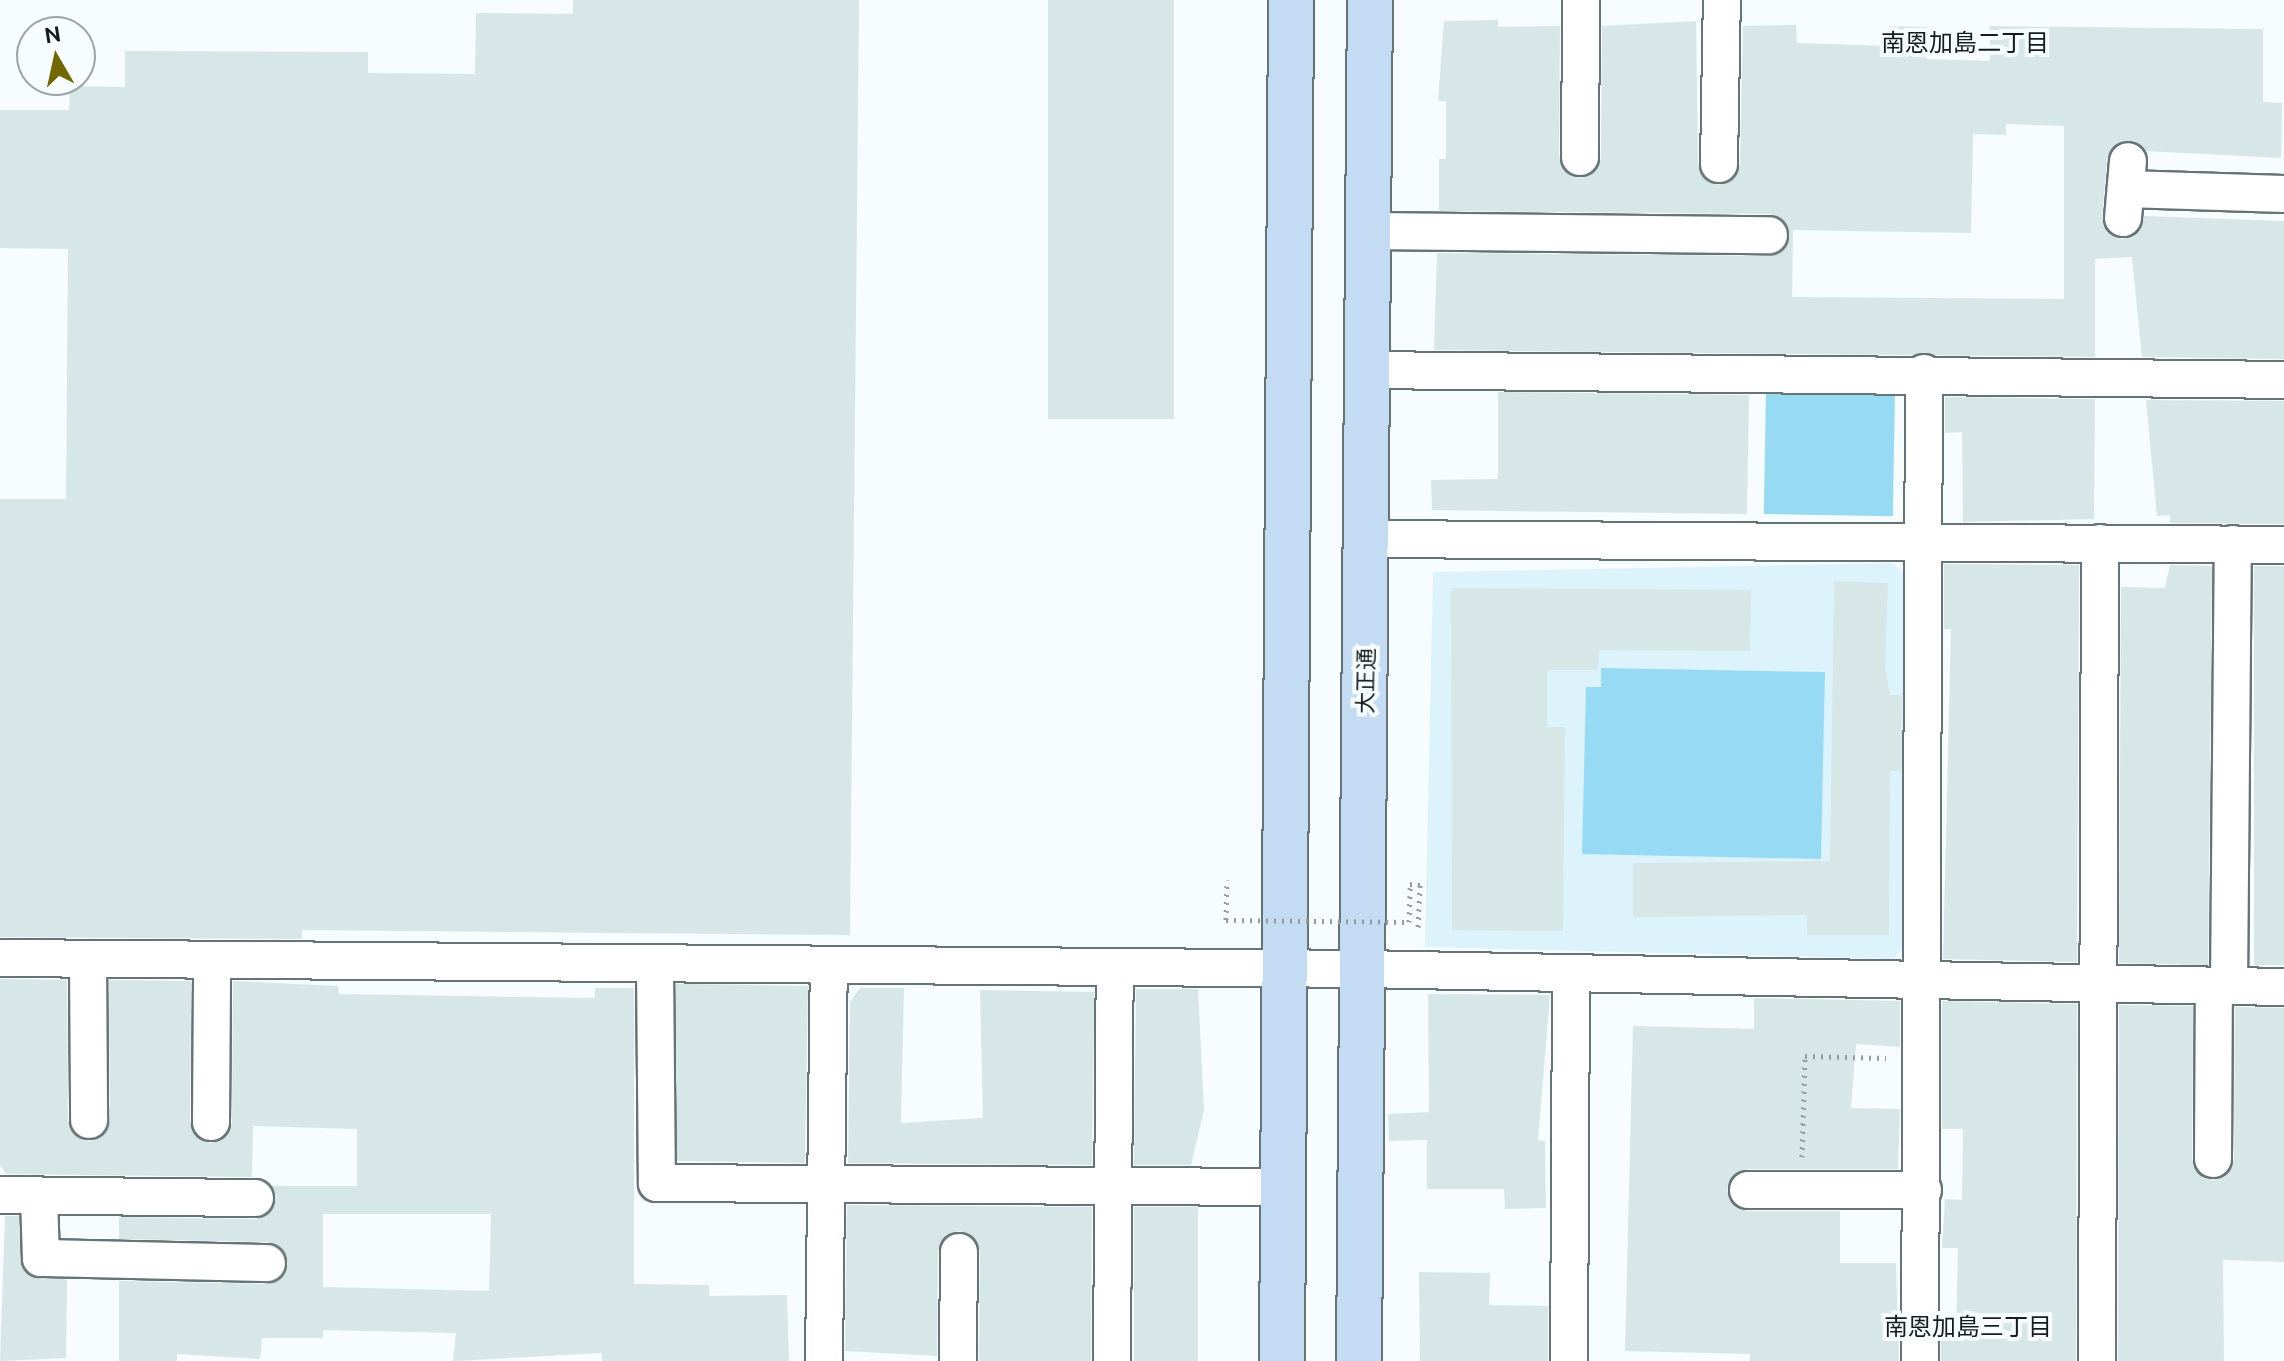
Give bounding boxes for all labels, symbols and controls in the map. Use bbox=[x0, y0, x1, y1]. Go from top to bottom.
north arrow bbox=[16, 16, 96, 96]
text: N bbox=[42, 20, 63, 47]
district label: 南恩加島二丁目 bbox=[1881, 29, 2049, 57]
street label: 大正通 bbox=[1351, 648, 1379, 714]
district label: 南恩加島三丁目 bbox=[1884, 1313, 2052, 1341]

